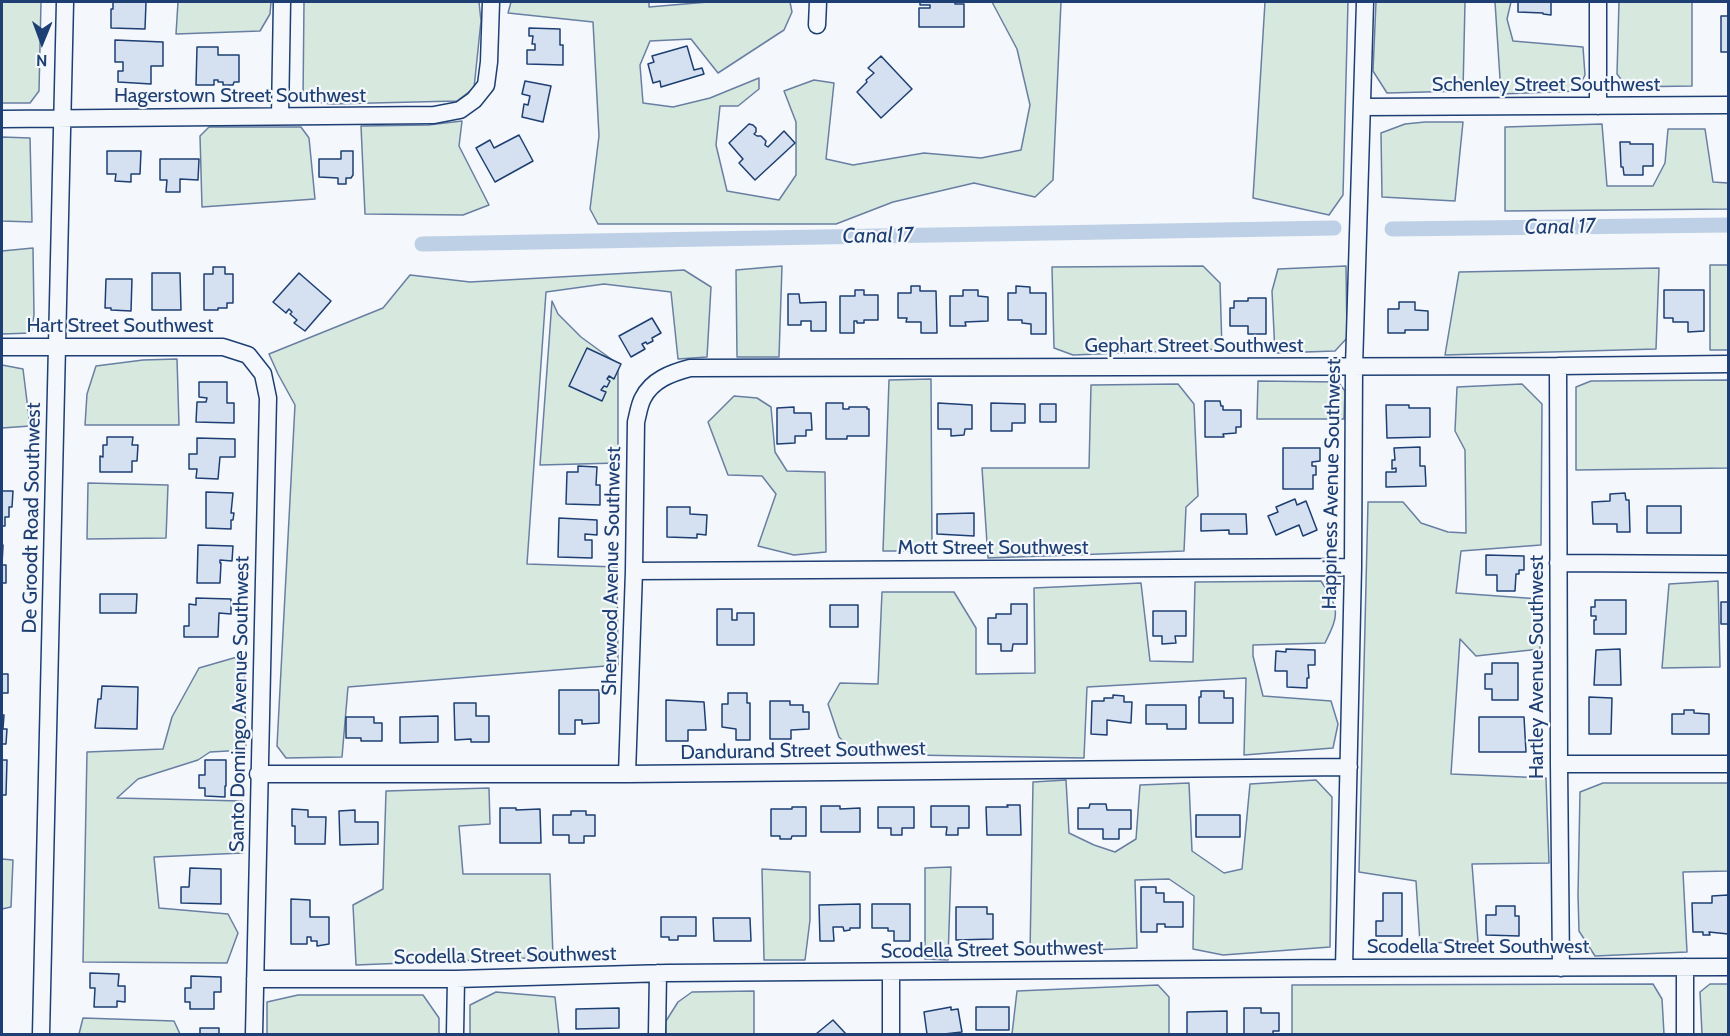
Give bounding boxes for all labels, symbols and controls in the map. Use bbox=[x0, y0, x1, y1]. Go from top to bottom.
north arrow bbox=[12, 12, 72, 72]
text: N bbox=[36, 51, 47, 70]
street label: Schenley Street Southwest bbox=[1432, 73, 1660, 97]
street label: Hagerstown Street Southwest bbox=[114, 84, 366, 108]
water label: Canal 17 bbox=[1524, 214, 1596, 240]
water label: Canal 17 bbox=[842, 223, 914, 249]
street label: Hart Street Southwest bbox=[26, 314, 214, 338]
street label: Gephart Street Southwest bbox=[1085, 334, 1303, 358]
street label: Happiness Avenue Southwest bbox=[1318, 358, 1346, 610]
street label: De Groodt Road Southwest bbox=[18, 402, 46, 634]
street label: Sherwood Avenue Southwest bbox=[598, 446, 626, 696]
street label: Mott Street Southwest bbox=[898, 536, 1088, 560]
street label: Hartley Avenue Southwest bbox=[1525, 555, 1549, 779]
street label: Santo Domingo Avenue Southwest bbox=[225, 556, 255, 852]
street label: Dandurand Street Southwest bbox=[680, 737, 926, 765]
street label: Scodella Street Southwest bbox=[1367, 935, 1589, 959]
street label: Scodella Street Southwest bbox=[880, 936, 1104, 964]
street label: Scodella Street Southwest bbox=[393, 942, 617, 970]

